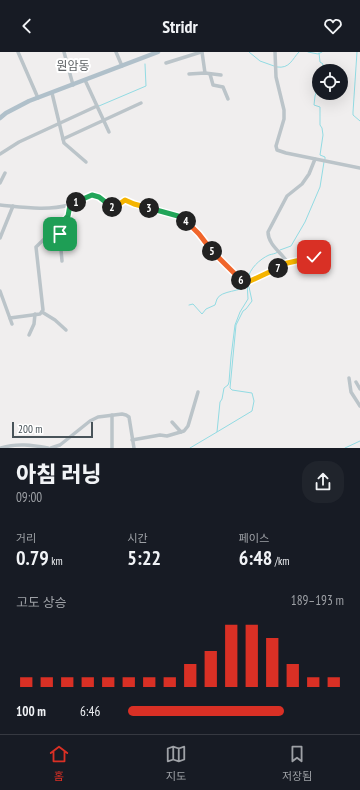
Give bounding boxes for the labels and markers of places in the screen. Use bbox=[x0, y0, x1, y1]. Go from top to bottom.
pin: 1 bbox=[66, 192, 86, 212]
pin: 2 bbox=[102, 197, 122, 217]
pin: 3 bbox=[139, 198, 159, 218]
pin: 4 bbox=[176, 211, 196, 231]
pin bbox=[43, 217, 77, 251]
pin bbox=[297, 240, 331, 274]
pin: 5 bbox=[202, 241, 222, 261]
pin: 7 bbox=[268, 258, 288, 278]
pin: 6 bbox=[231, 270, 251, 290]

